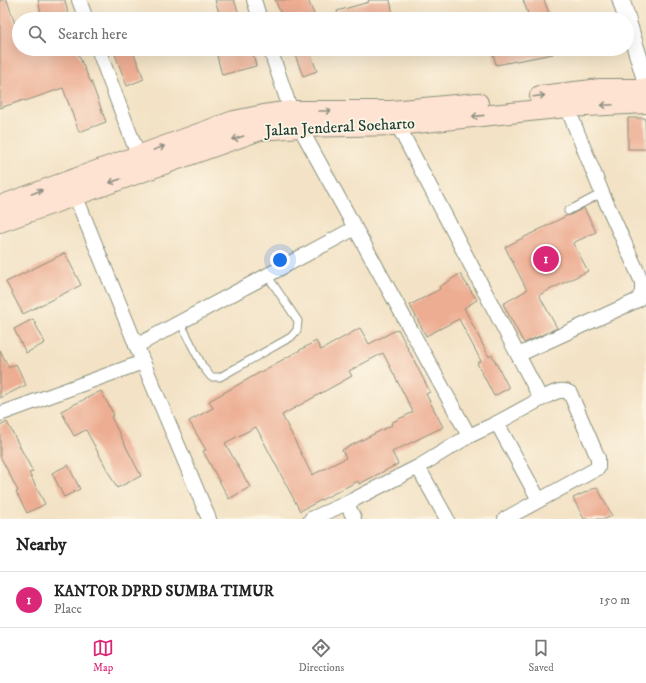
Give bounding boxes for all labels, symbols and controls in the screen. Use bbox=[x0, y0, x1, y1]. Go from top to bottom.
search box bbox=[12, 12, 634, 56]
icon: search bbox=[26, 23, 48, 45]
text: Search here bbox=[58, 25, 127, 44]
one-way arrow bbox=[532, 92, 545, 100]
one-way arrow bbox=[601, 101, 614, 108]
one-way arrow bbox=[318, 107, 331, 115]
street label: Jalan Jenderal Soeharto bbox=[263, 113, 415, 141]
one-way arrow bbox=[472, 113, 485, 120]
one-way arrow bbox=[231, 135, 244, 142]
one-way arrow bbox=[152, 144, 165, 151]
one-way arrow bbox=[109, 177, 121, 185]
one-way arrow bbox=[30, 188, 42, 196]
pin: 1 bbox=[533, 244, 559, 274]
your location bbox=[270, 250, 290, 270]
text: Nearby bbox=[16, 534, 66, 556]
text: KANTOR DPRD SUMBA TIMUR bbox=[54, 582, 274, 601]
text: 1 bbox=[27, 592, 31, 608]
text: 150 m bbox=[599, 592, 630, 608]
text: Place bbox=[54, 601, 82, 617]
tab: Map bbox=[92, 637, 114, 675]
tab: Directions bbox=[299, 637, 344, 675]
tab: Saved bbox=[529, 637, 554, 675]

